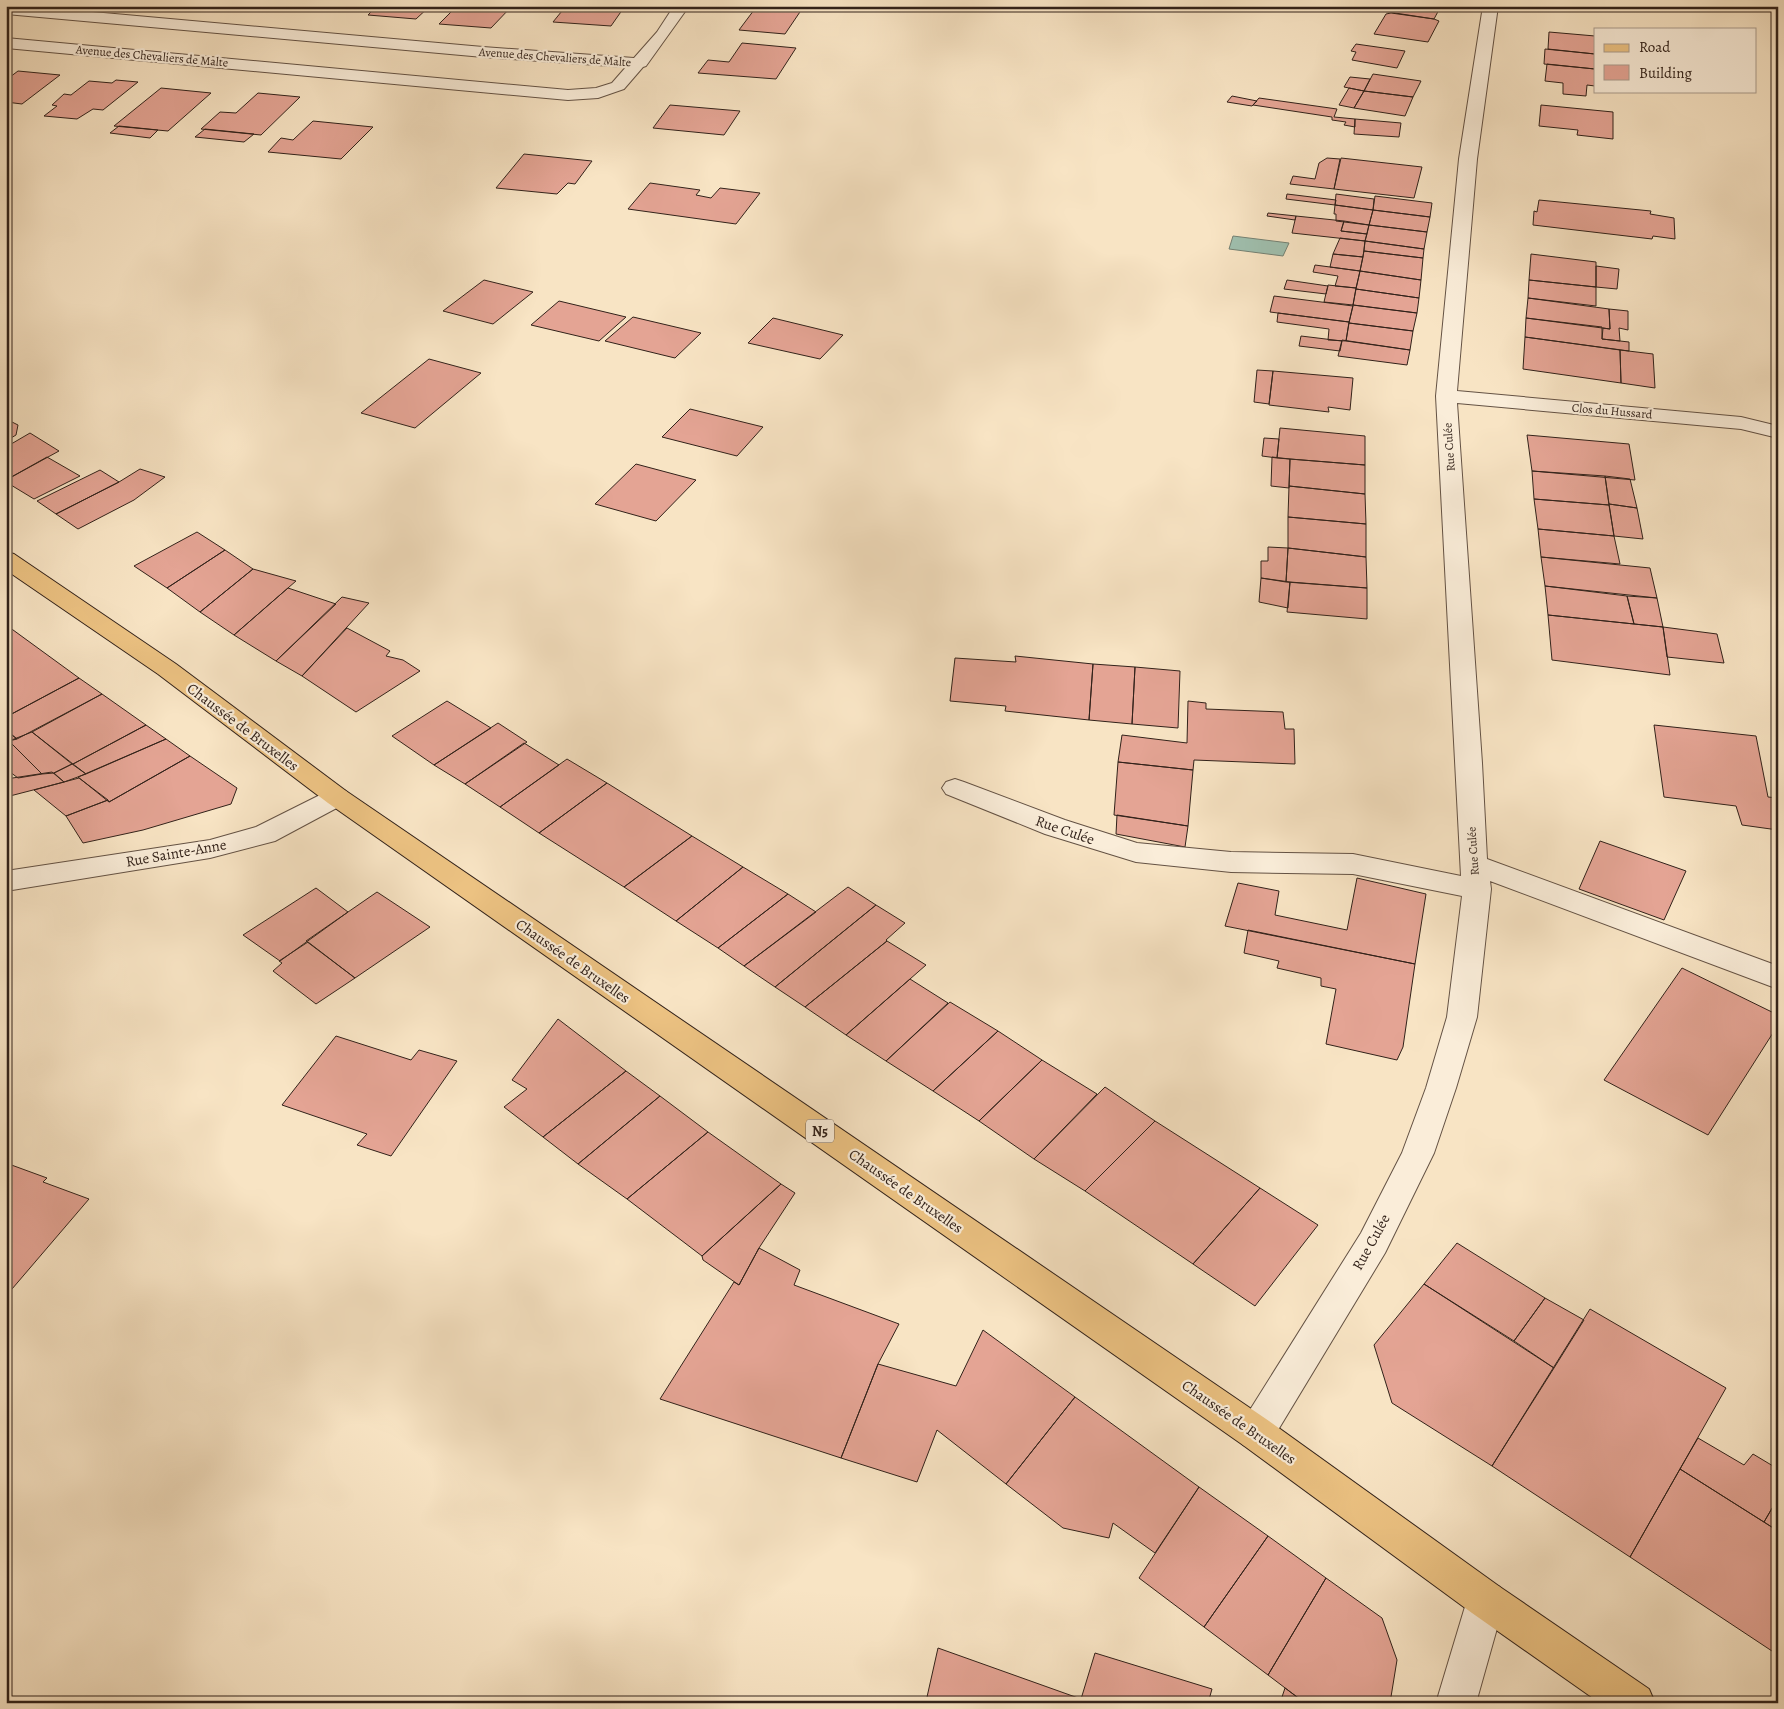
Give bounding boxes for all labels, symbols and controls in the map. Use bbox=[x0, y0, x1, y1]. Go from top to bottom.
legend bbox=[1594, 28, 1756, 92]
text: Road bbox=[1639, 37, 1671, 57]
street label: Avenue des Chevaliers de Malte bbox=[74, 41, 229, 71]
street label: Avenue des Chevaliers de Malte bbox=[477, 44, 632, 70]
text: Building bbox=[1639, 63, 1692, 83]
street label: Clos du Hussard bbox=[1571, 400, 1653, 423]
street label: Rue Culée bbox=[1439, 422, 1459, 472]
street label: Chaussée de Bruxelles bbox=[183, 678, 303, 776]
street label: Rue Culée bbox=[1033, 811, 1097, 849]
street label: Rue Culée bbox=[1463, 826, 1483, 876]
street label: Rue Sainte-Anne bbox=[124, 834, 228, 872]
street label: Chaussée de Bruxelles bbox=[512, 914, 634, 1008]
road number: N5 bbox=[806, 1120, 834, 1142]
street label: Chaussée de Bruxelles bbox=[845, 1144, 967, 1238]
street label: Rue Culée bbox=[1347, 1210, 1395, 1274]
street label: Chaussée de Bruxelles bbox=[1178, 1375, 1300, 1469]

